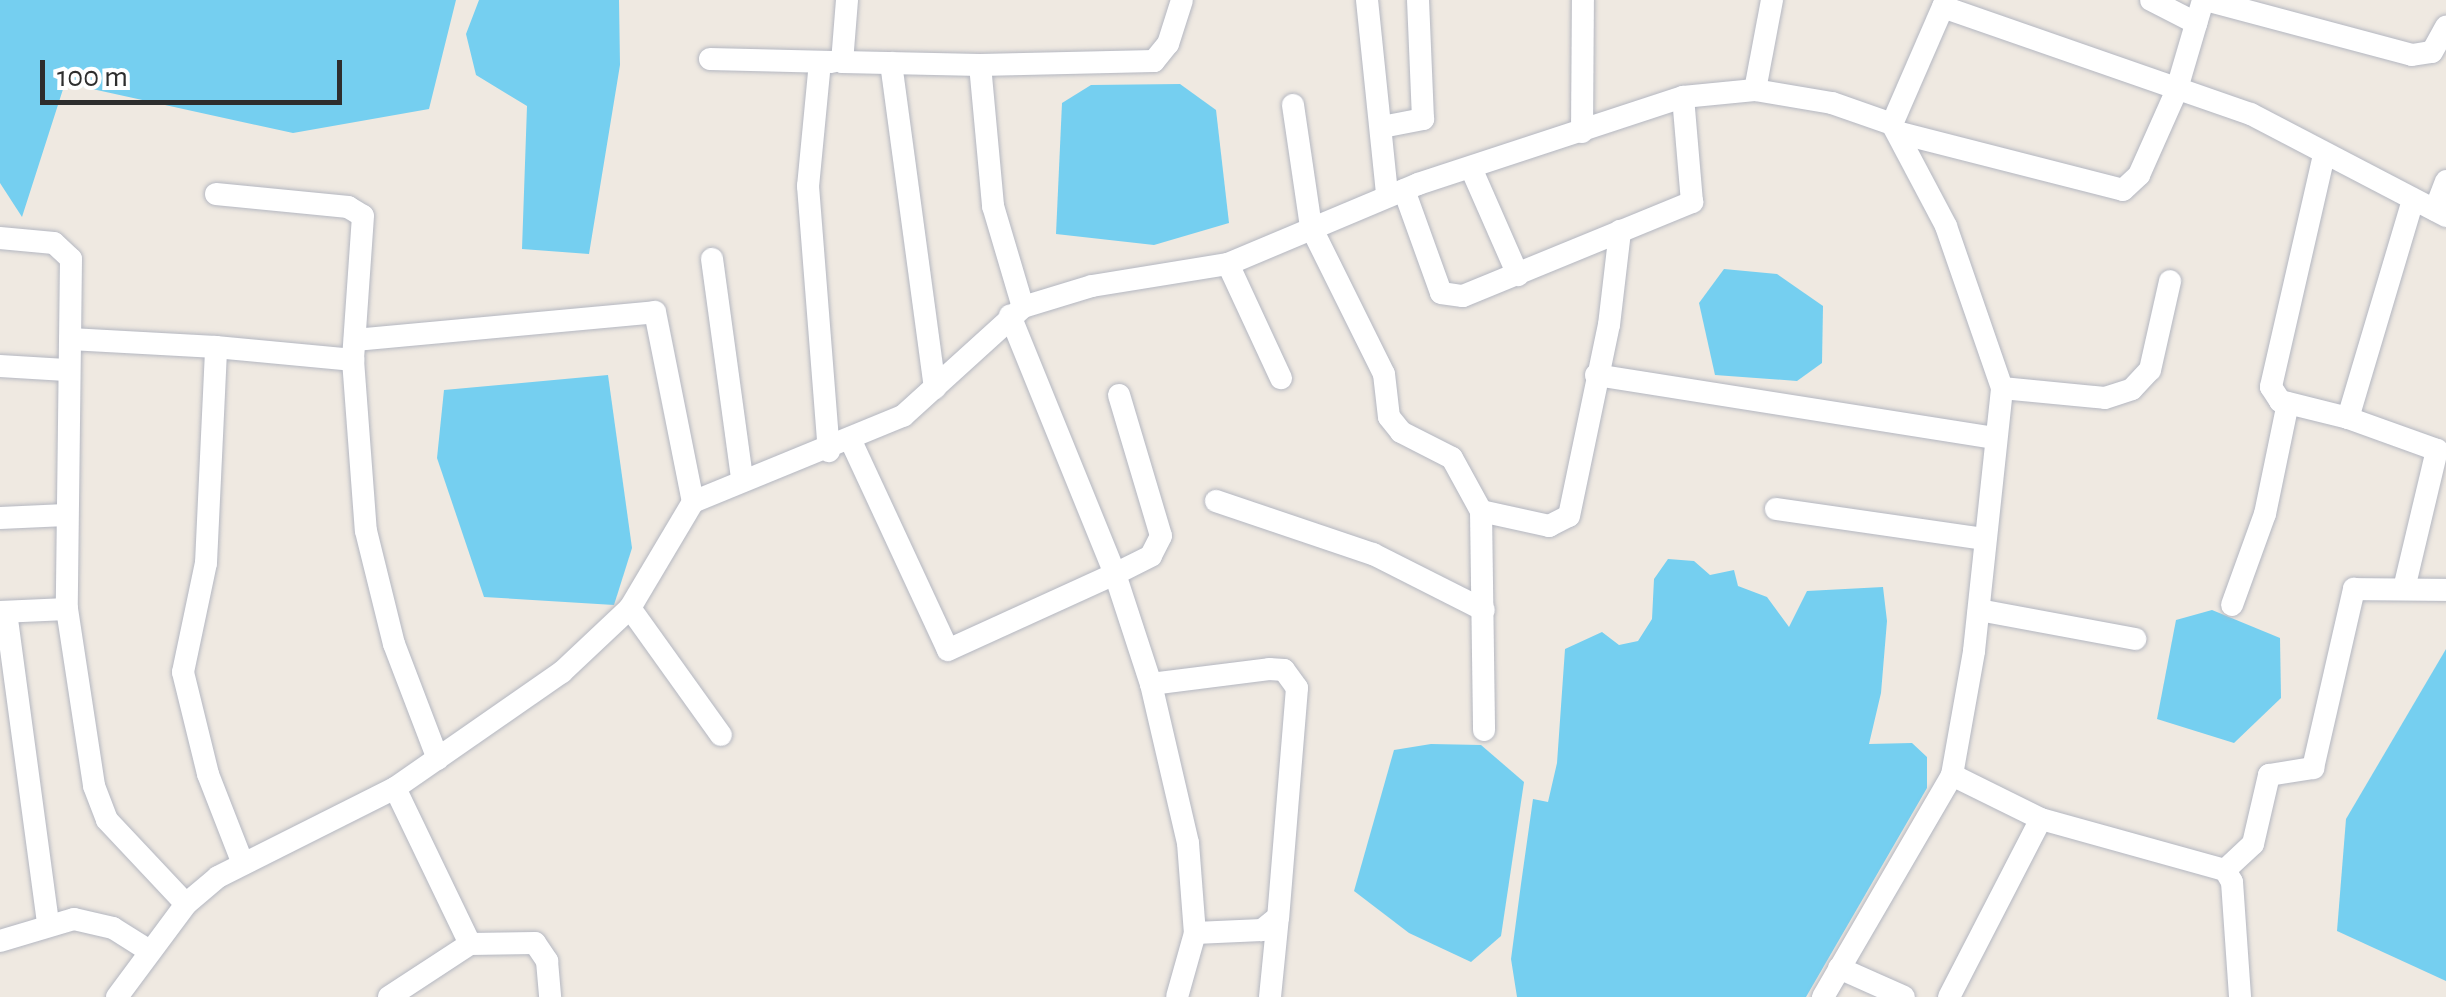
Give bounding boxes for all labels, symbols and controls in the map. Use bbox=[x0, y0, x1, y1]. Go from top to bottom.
scale bar bbox=[45, 40, 348, 102]
text: 100 m bbox=[57, 62, 128, 92]

